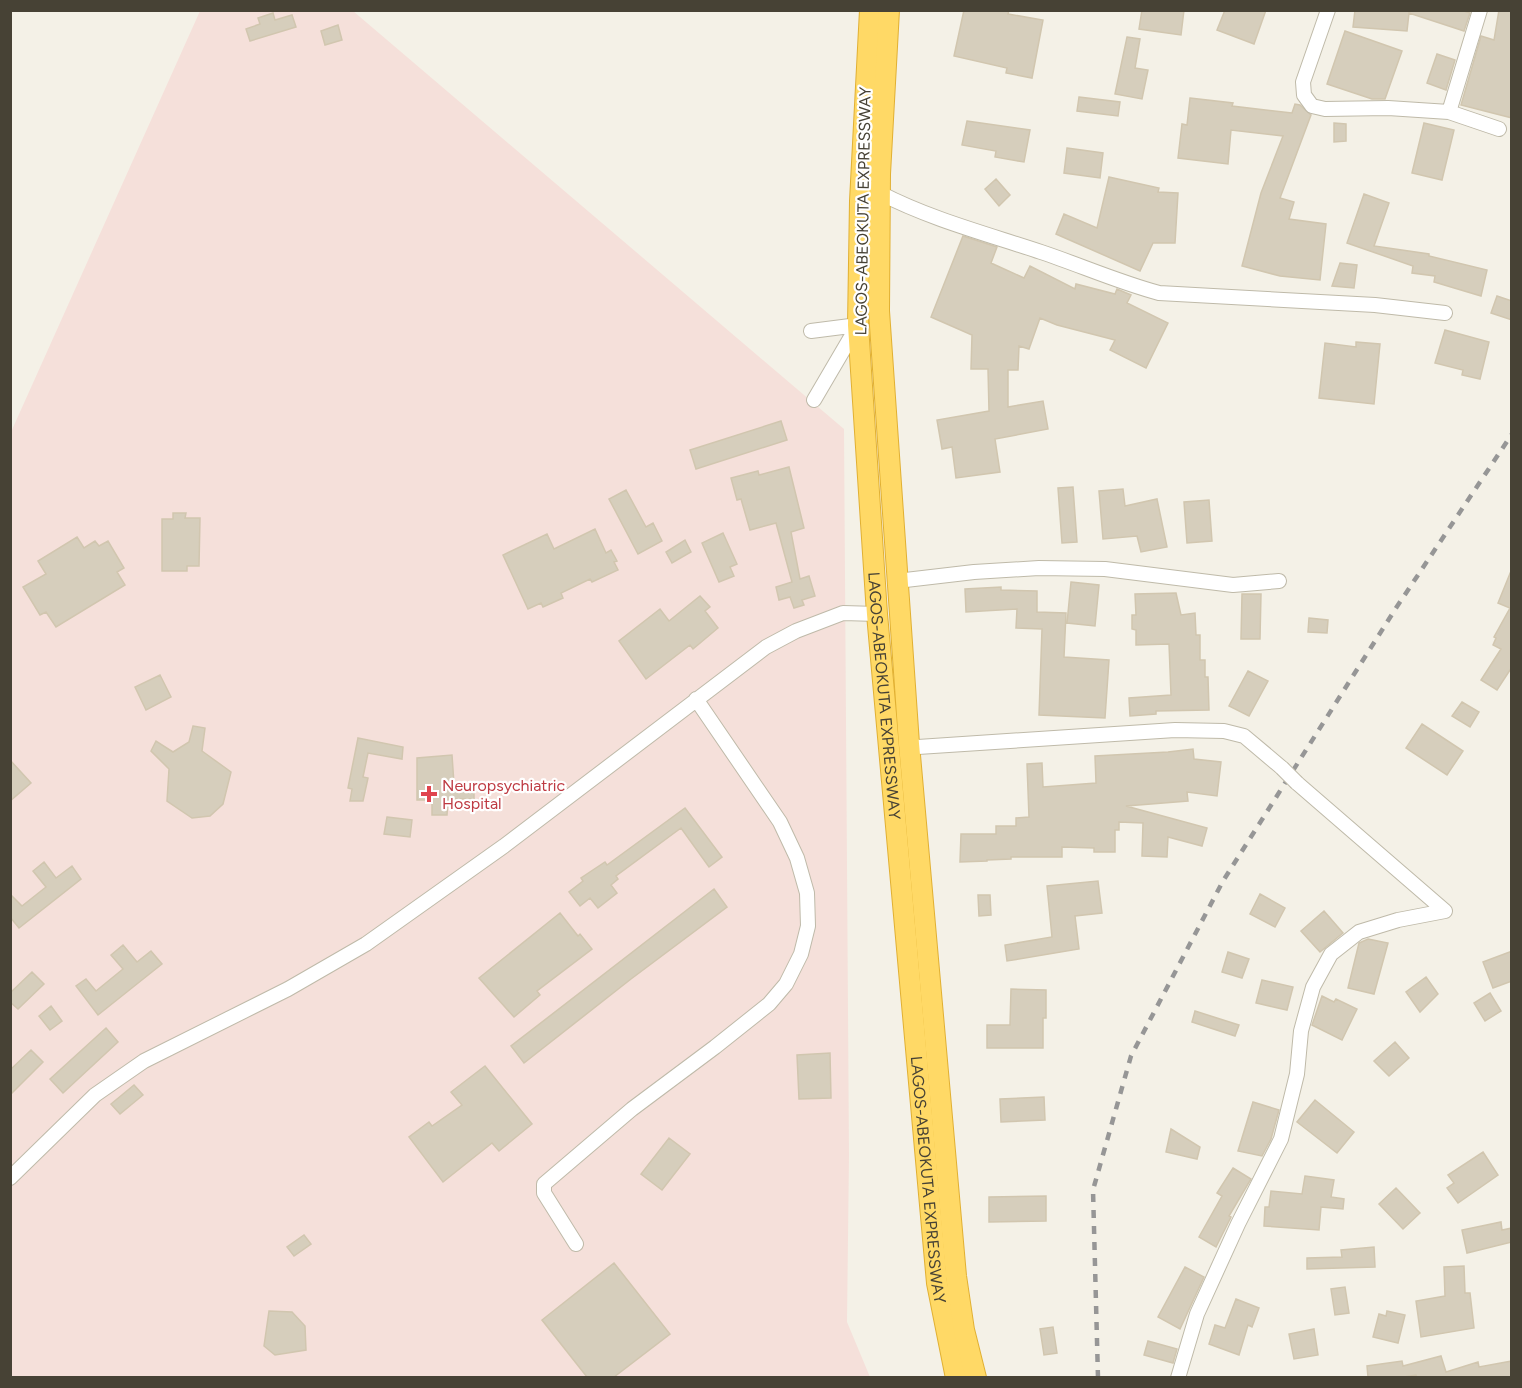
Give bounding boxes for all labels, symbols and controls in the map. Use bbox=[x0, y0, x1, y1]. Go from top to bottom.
street label: LAGOS-ABEOKUTA EXPRESSWAY bbox=[851, 86, 875, 335]
street label: LAGOS-ABEOKUTA EXPRESSWAY bbox=[865, 571, 905, 821]
place label: Neuropsychiatric Hospital bbox=[442, 776, 566, 813]
marker: Neuropsychiatric Hospital bbox=[420, 785, 438, 803]
street label: LAGOS-ABEOKUTA EXPRESSWAY bbox=[907, 1055, 950, 1306]

